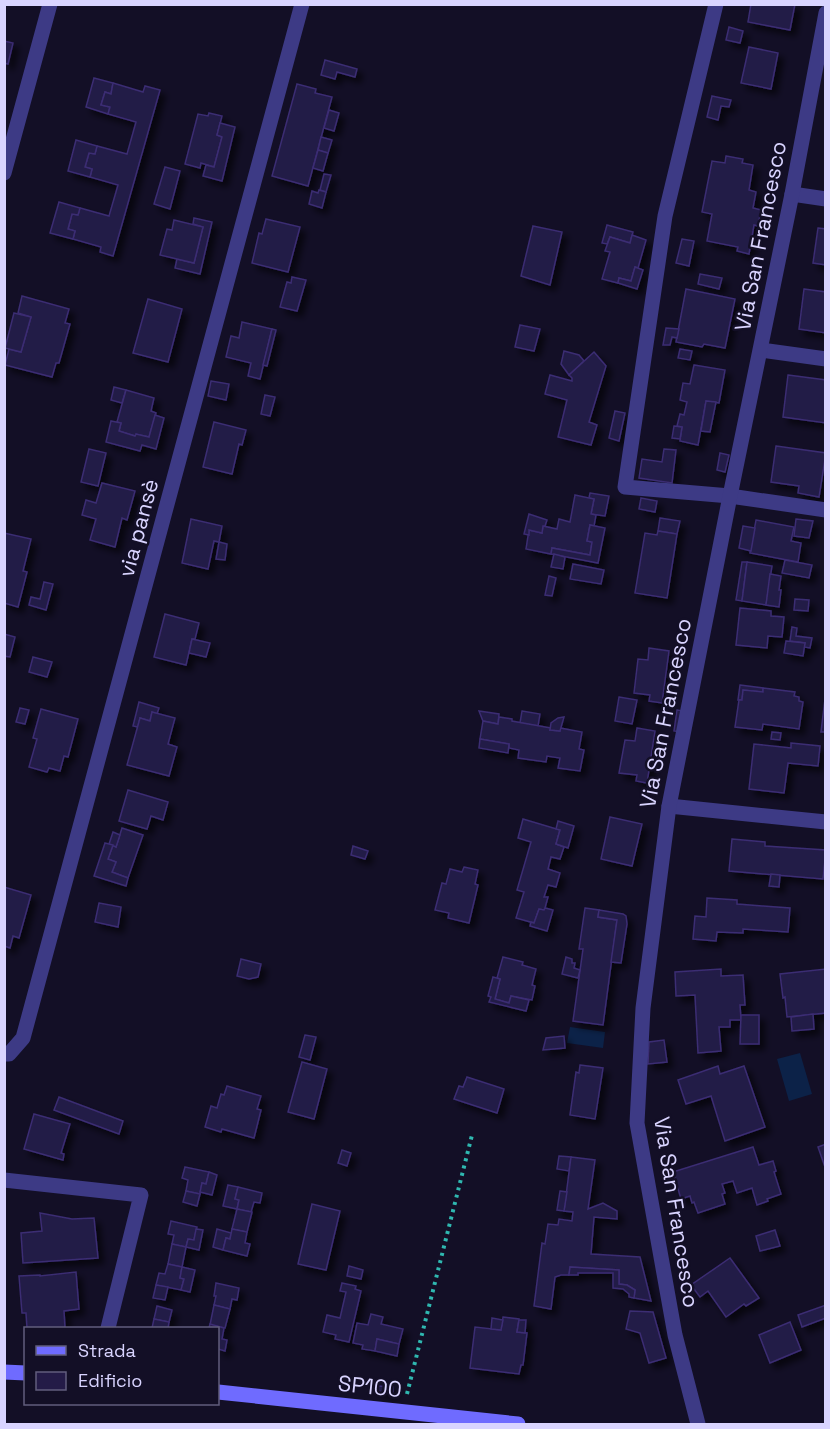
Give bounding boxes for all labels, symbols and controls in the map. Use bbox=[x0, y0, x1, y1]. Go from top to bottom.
street label: Via San Francesco bbox=[728, 139, 792, 333]
street label: via pansè bbox=[111, 476, 165, 580]
street label: Via San Francesco bbox=[633, 616, 697, 810]
street label: Via San Francesco bbox=[648, 1114, 706, 1310]
legend bbox=[24, 1327, 219, 1405]
text: Strada bbox=[78, 1339, 136, 1362]
text: Edificio bbox=[78, 1369, 142, 1392]
street label: SP100 bbox=[337, 1369, 403, 1403]

